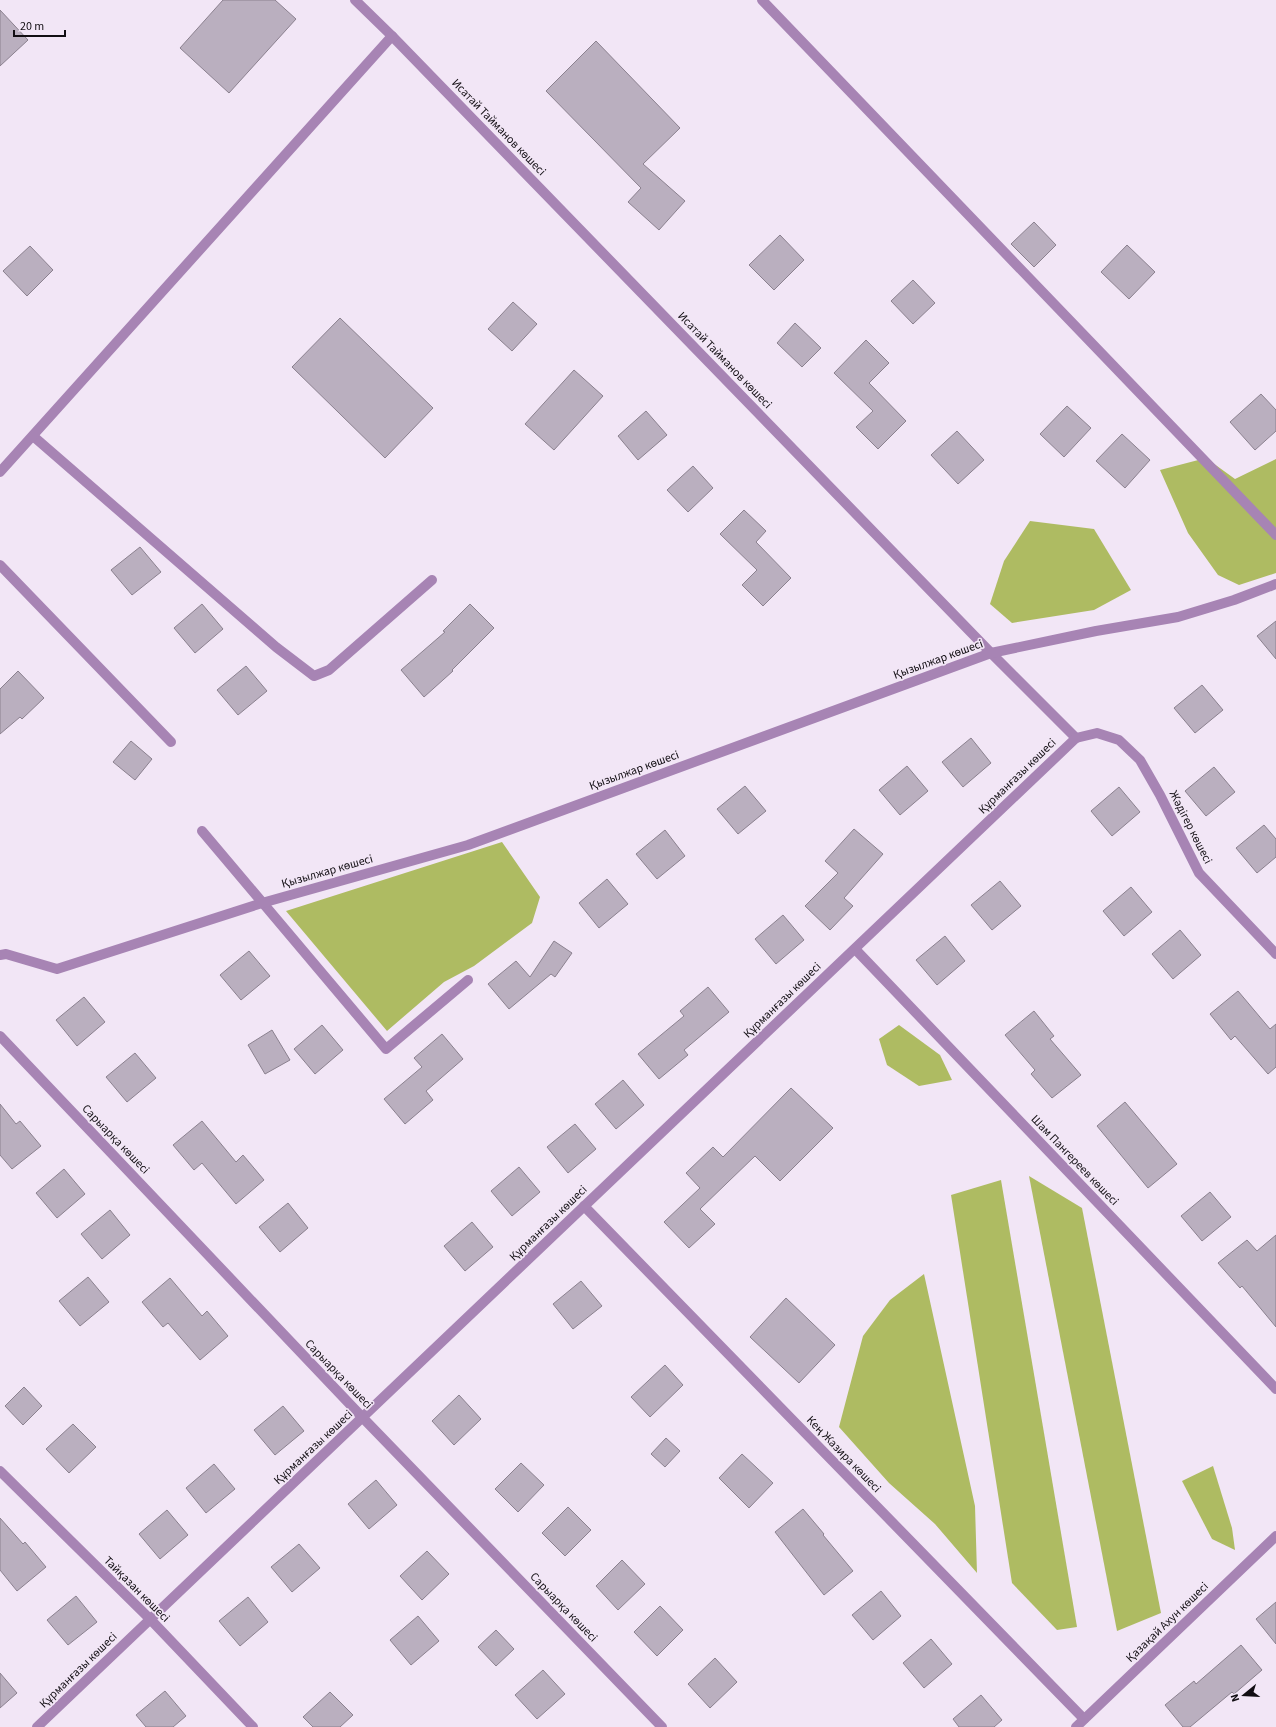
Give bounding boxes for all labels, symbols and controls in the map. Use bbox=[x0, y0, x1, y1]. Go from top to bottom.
scale bar bbox=[14, 12, 65, 38]
text: 20 m bbox=[20, 18, 44, 35]
street label: Исатай Тайманов көшесі bbox=[448, 75, 550, 180]
street label: Исатай Тайманов көшесі bbox=[674, 308, 776, 413]
street label: Қызылжар көшесі bbox=[891, 635, 985, 684]
street label: Құрманғазы көшесі bbox=[975, 735, 1060, 818]
street label: Қызылжар көшесі bbox=[587, 746, 681, 795]
street label: Жәдігер көшесі bbox=[1165, 788, 1216, 867]
street label: Қызылжар көшесі bbox=[279, 850, 375, 893]
street label: Құрманғазы көшесі bbox=[740, 959, 825, 1042]
street label: Сарыарқа көшесі bbox=[78, 1101, 153, 1178]
street label: Шам Пангереев көшесі bbox=[1027, 1111, 1123, 1209]
street label: Құрманғазы көшесі bbox=[506, 1182, 591, 1265]
street label: Сарыарқа көшесі bbox=[301, 1336, 376, 1413]
street label: Құрманғазы көшесі bbox=[270, 1406, 357, 1489]
street label: Кең Жазира көшесі bbox=[802, 1412, 885, 1497]
street label: Тайқазан көшесі bbox=[100, 1553, 173, 1626]
street label: Сарыарқа көшесі bbox=[526, 1569, 601, 1646]
street label: Қазақай Ахун көшесі bbox=[1122, 1578, 1212, 1666]
street label: Құрманғазы көшесі bbox=[36, 1629, 121, 1712]
north arrow bbox=[1224, 1675, 1264, 1715]
text: N bbox=[1227, 1692, 1243, 1704]

